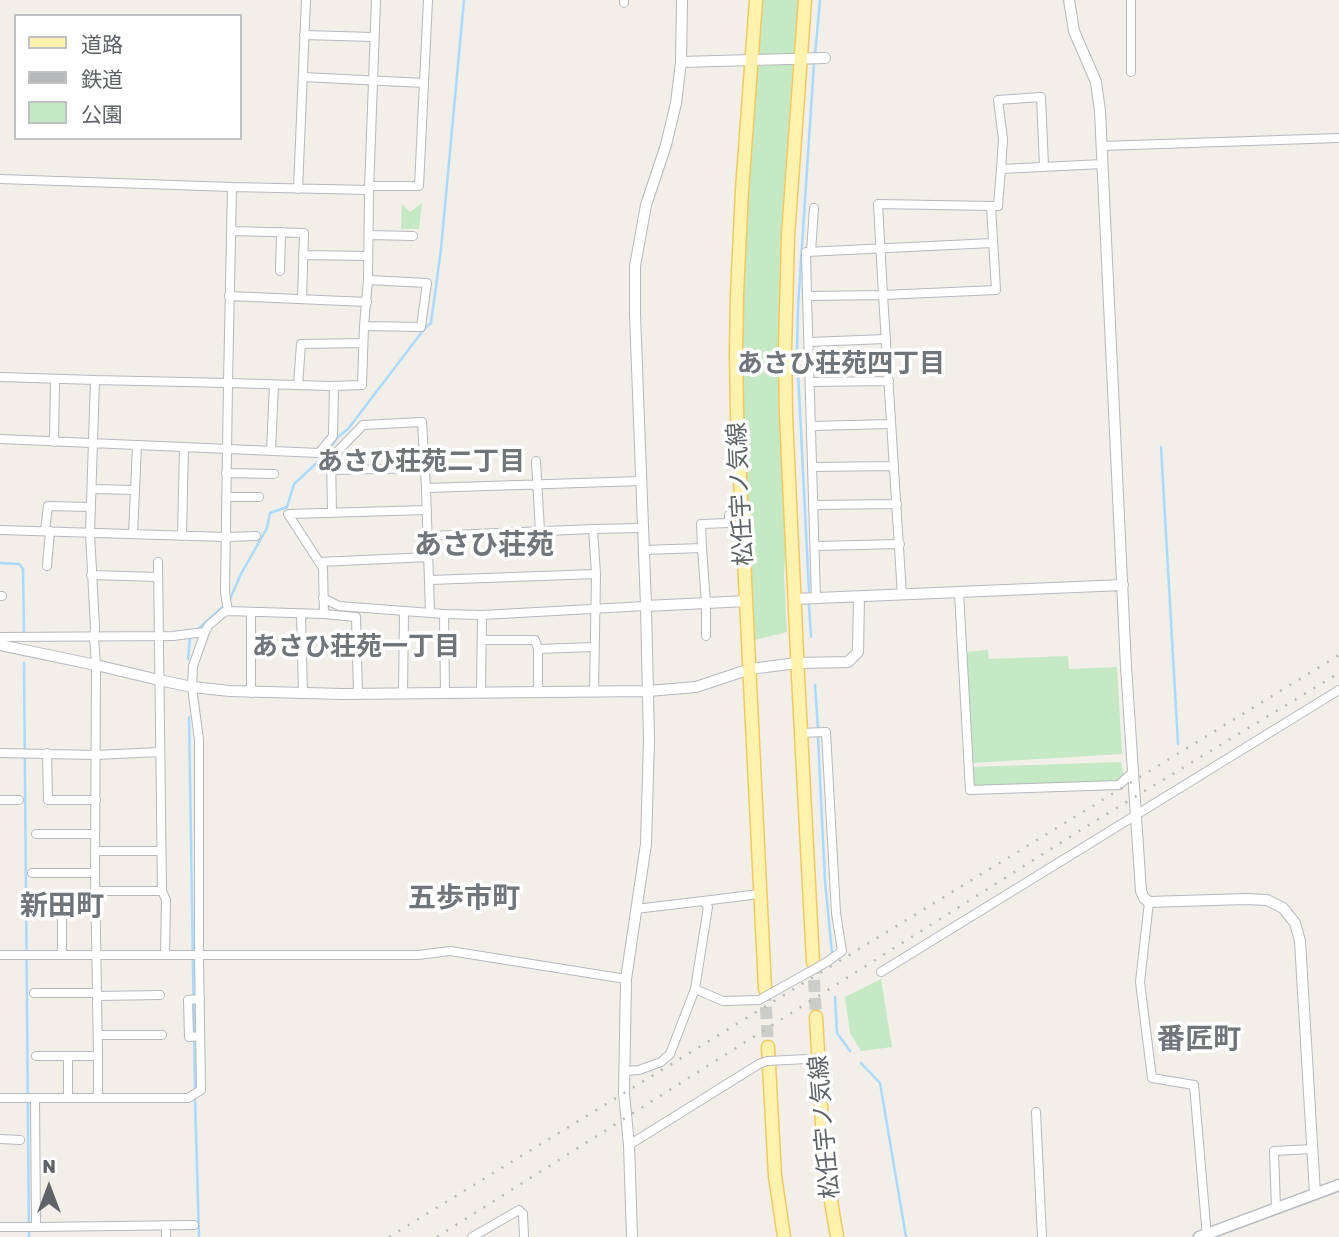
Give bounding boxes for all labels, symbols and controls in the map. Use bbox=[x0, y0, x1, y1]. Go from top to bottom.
legend bbox=[14, 14, 242, 140]
text: 道路 bbox=[81, 32, 123, 57]
text: 鉄道 bbox=[81, 67, 123, 92]
text: 公園 bbox=[81, 102, 123, 127]
district label: あさひ荘苑四丁目 bbox=[737, 348, 945, 380]
street label: 松任宇ノ気線 bbox=[723, 421, 759, 567]
district label: あさひ荘苑二丁目 bbox=[317, 446, 525, 478]
district label: あさひ荘苑 bbox=[414, 529, 554, 563]
district label: あさひ荘苑一丁目 bbox=[252, 631, 460, 663]
district label: 五歩市町 bbox=[408, 882, 520, 916]
district label: 新田町 bbox=[20, 890, 104, 924]
district label: 番匠町 bbox=[1157, 1023, 1241, 1057]
street label: 松任宇ノ気線 bbox=[804, 1054, 846, 1200]
north arrow bbox=[14, 1153, 84, 1223]
text: N bbox=[42, 1155, 56, 1178]

